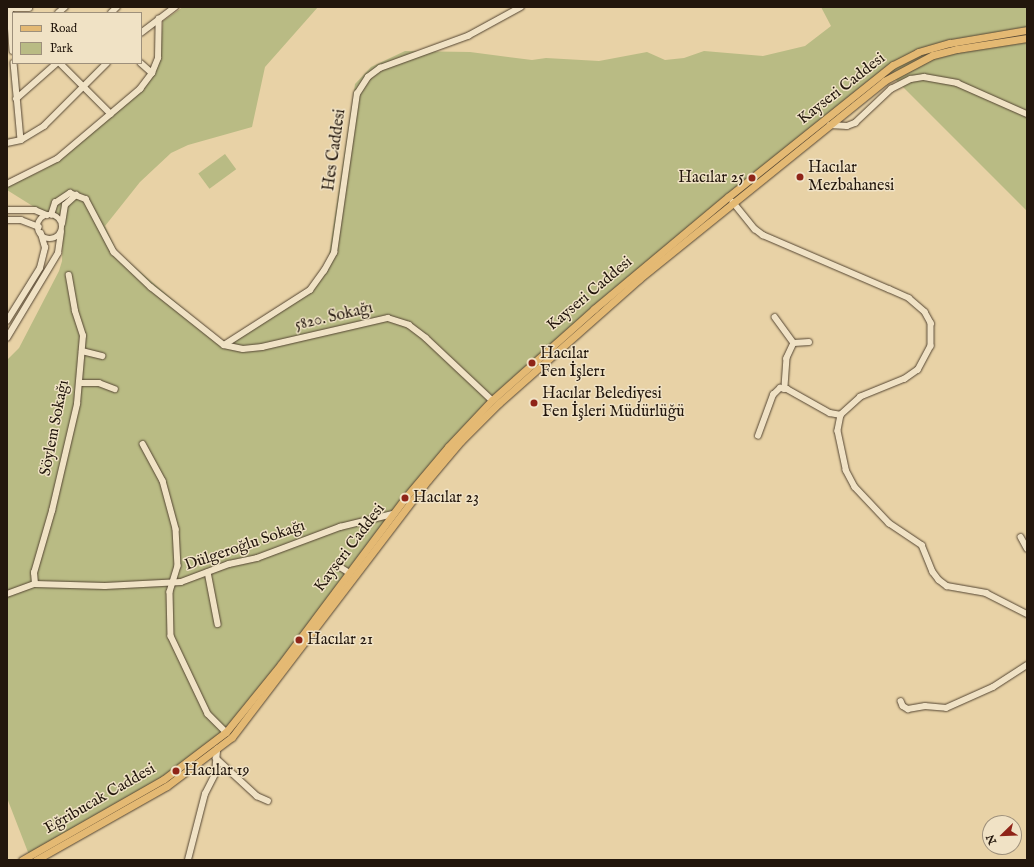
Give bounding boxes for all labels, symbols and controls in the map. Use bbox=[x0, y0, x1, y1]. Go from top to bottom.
legend bbox=[12, 12, 142, 64]
text: Road bbox=[50, 21, 77, 36]
text: Park bbox=[50, 41, 73, 56]
street label: Kayseri Caddesi bbox=[795, 49, 889, 129]
street label: Hes Caddesi bbox=[320, 108, 350, 192]
place label: Hacılar Mezbahanesi bbox=[808, 158, 894, 196]
place label: Hacılar 25 bbox=[678, 168, 744, 188]
marker: Hacılar Mezbahanesi bbox=[795, 172, 805, 182]
marker: Hacılar 25 bbox=[747, 173, 757, 183]
street label: Kayseri Caddesi bbox=[543, 253, 637, 335]
street label: 5820. Sokağı bbox=[293, 299, 375, 335]
place label: Hacılar Fen İşler1 bbox=[540, 344, 605, 382]
marker: Hacılar Fen İşler1 bbox=[527, 358, 537, 368]
street label: Söylem Sokağı bbox=[36, 379, 74, 477]
place label: Hacılar Belediyesi Fen İşleri Müdürlüğü bbox=[542, 384, 685, 422]
marker: Hacılar Belediyesi Fen İşleri Müdürlüğü bbox=[529, 398, 539, 408]
place label: Hacılar 23 bbox=[413, 488, 479, 508]
marker: Hacılar 23 bbox=[400, 493, 410, 503]
street label: Kayseri Caddesi bbox=[311, 500, 389, 596]
street label: Dülgeroğlu Sokağı bbox=[182, 516, 308, 576]
place label: Hacılar 21 bbox=[307, 630, 373, 650]
marker: Hacılar 21 bbox=[294, 635, 304, 645]
street label: Eğribucak Caddesi bbox=[41, 759, 159, 839]
place label: Hacılar 19 bbox=[184, 761, 249, 781]
marker: Hacılar 19 bbox=[171, 766, 181, 776]
north arrow bbox=[982, 815, 1022, 855]
text: N bbox=[984, 832, 1000, 846]

